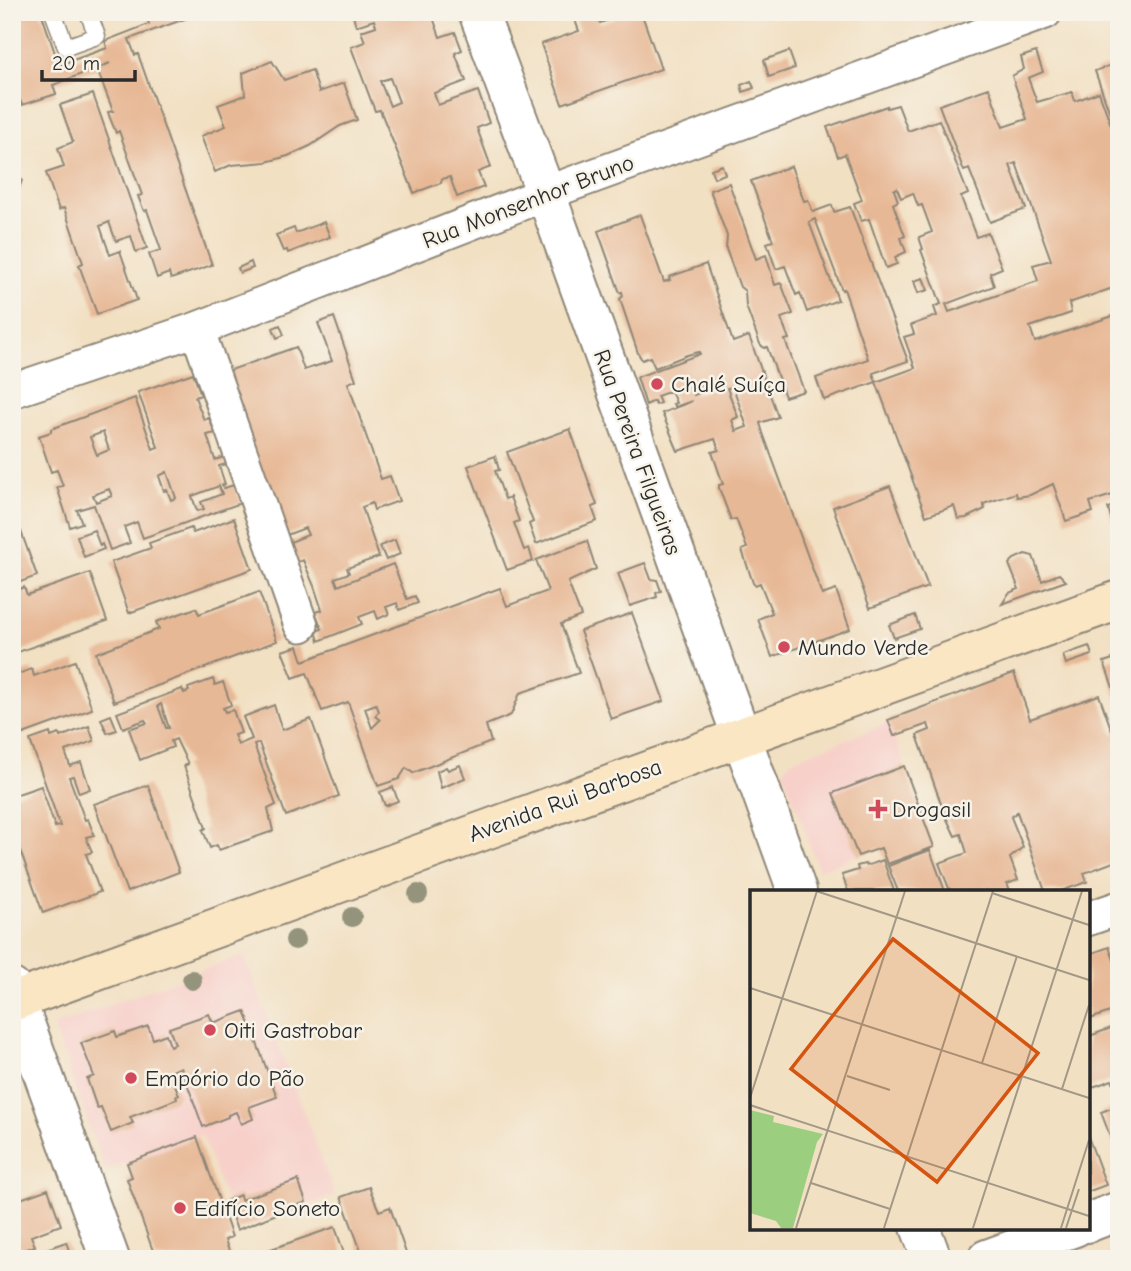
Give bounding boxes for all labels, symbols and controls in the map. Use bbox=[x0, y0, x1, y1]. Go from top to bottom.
scale bar bbox=[42, 38, 135, 82]
text: 20 m bbox=[52, 51, 100, 75]
street label: Rua Monsenhor Bruno bbox=[419, 149, 638, 254]
street label: Rua Pereira Filgueiras bbox=[588, 346, 687, 559]
place label: Chalé Suíça bbox=[671, 371, 786, 398]
marker: Chalé Suíça bbox=[649, 376, 665, 392]
place label: Mundo Verde bbox=[798, 634, 928, 661]
marker: Mundo Verde bbox=[776, 639, 792, 655]
street label: Avenida Rui Barbosa bbox=[465, 753, 665, 848]
place label: Drogasil bbox=[892, 796, 971, 823]
marker: Drogasil bbox=[870, 801, 886, 817]
inset map bbox=[750, 890, 1089, 1229]
place label: Oiti Gastrobar bbox=[224, 1017, 363, 1044]
marker: Oiti Gastrobar bbox=[202, 1022, 218, 1038]
place label: Empório do Pão bbox=[145, 1065, 304, 1092]
marker: Empório do Pão bbox=[123, 1070, 139, 1086]
place label: Edifício Soneto bbox=[194, 1195, 340, 1222]
marker: Edifício Soneto bbox=[172, 1200, 188, 1216]

